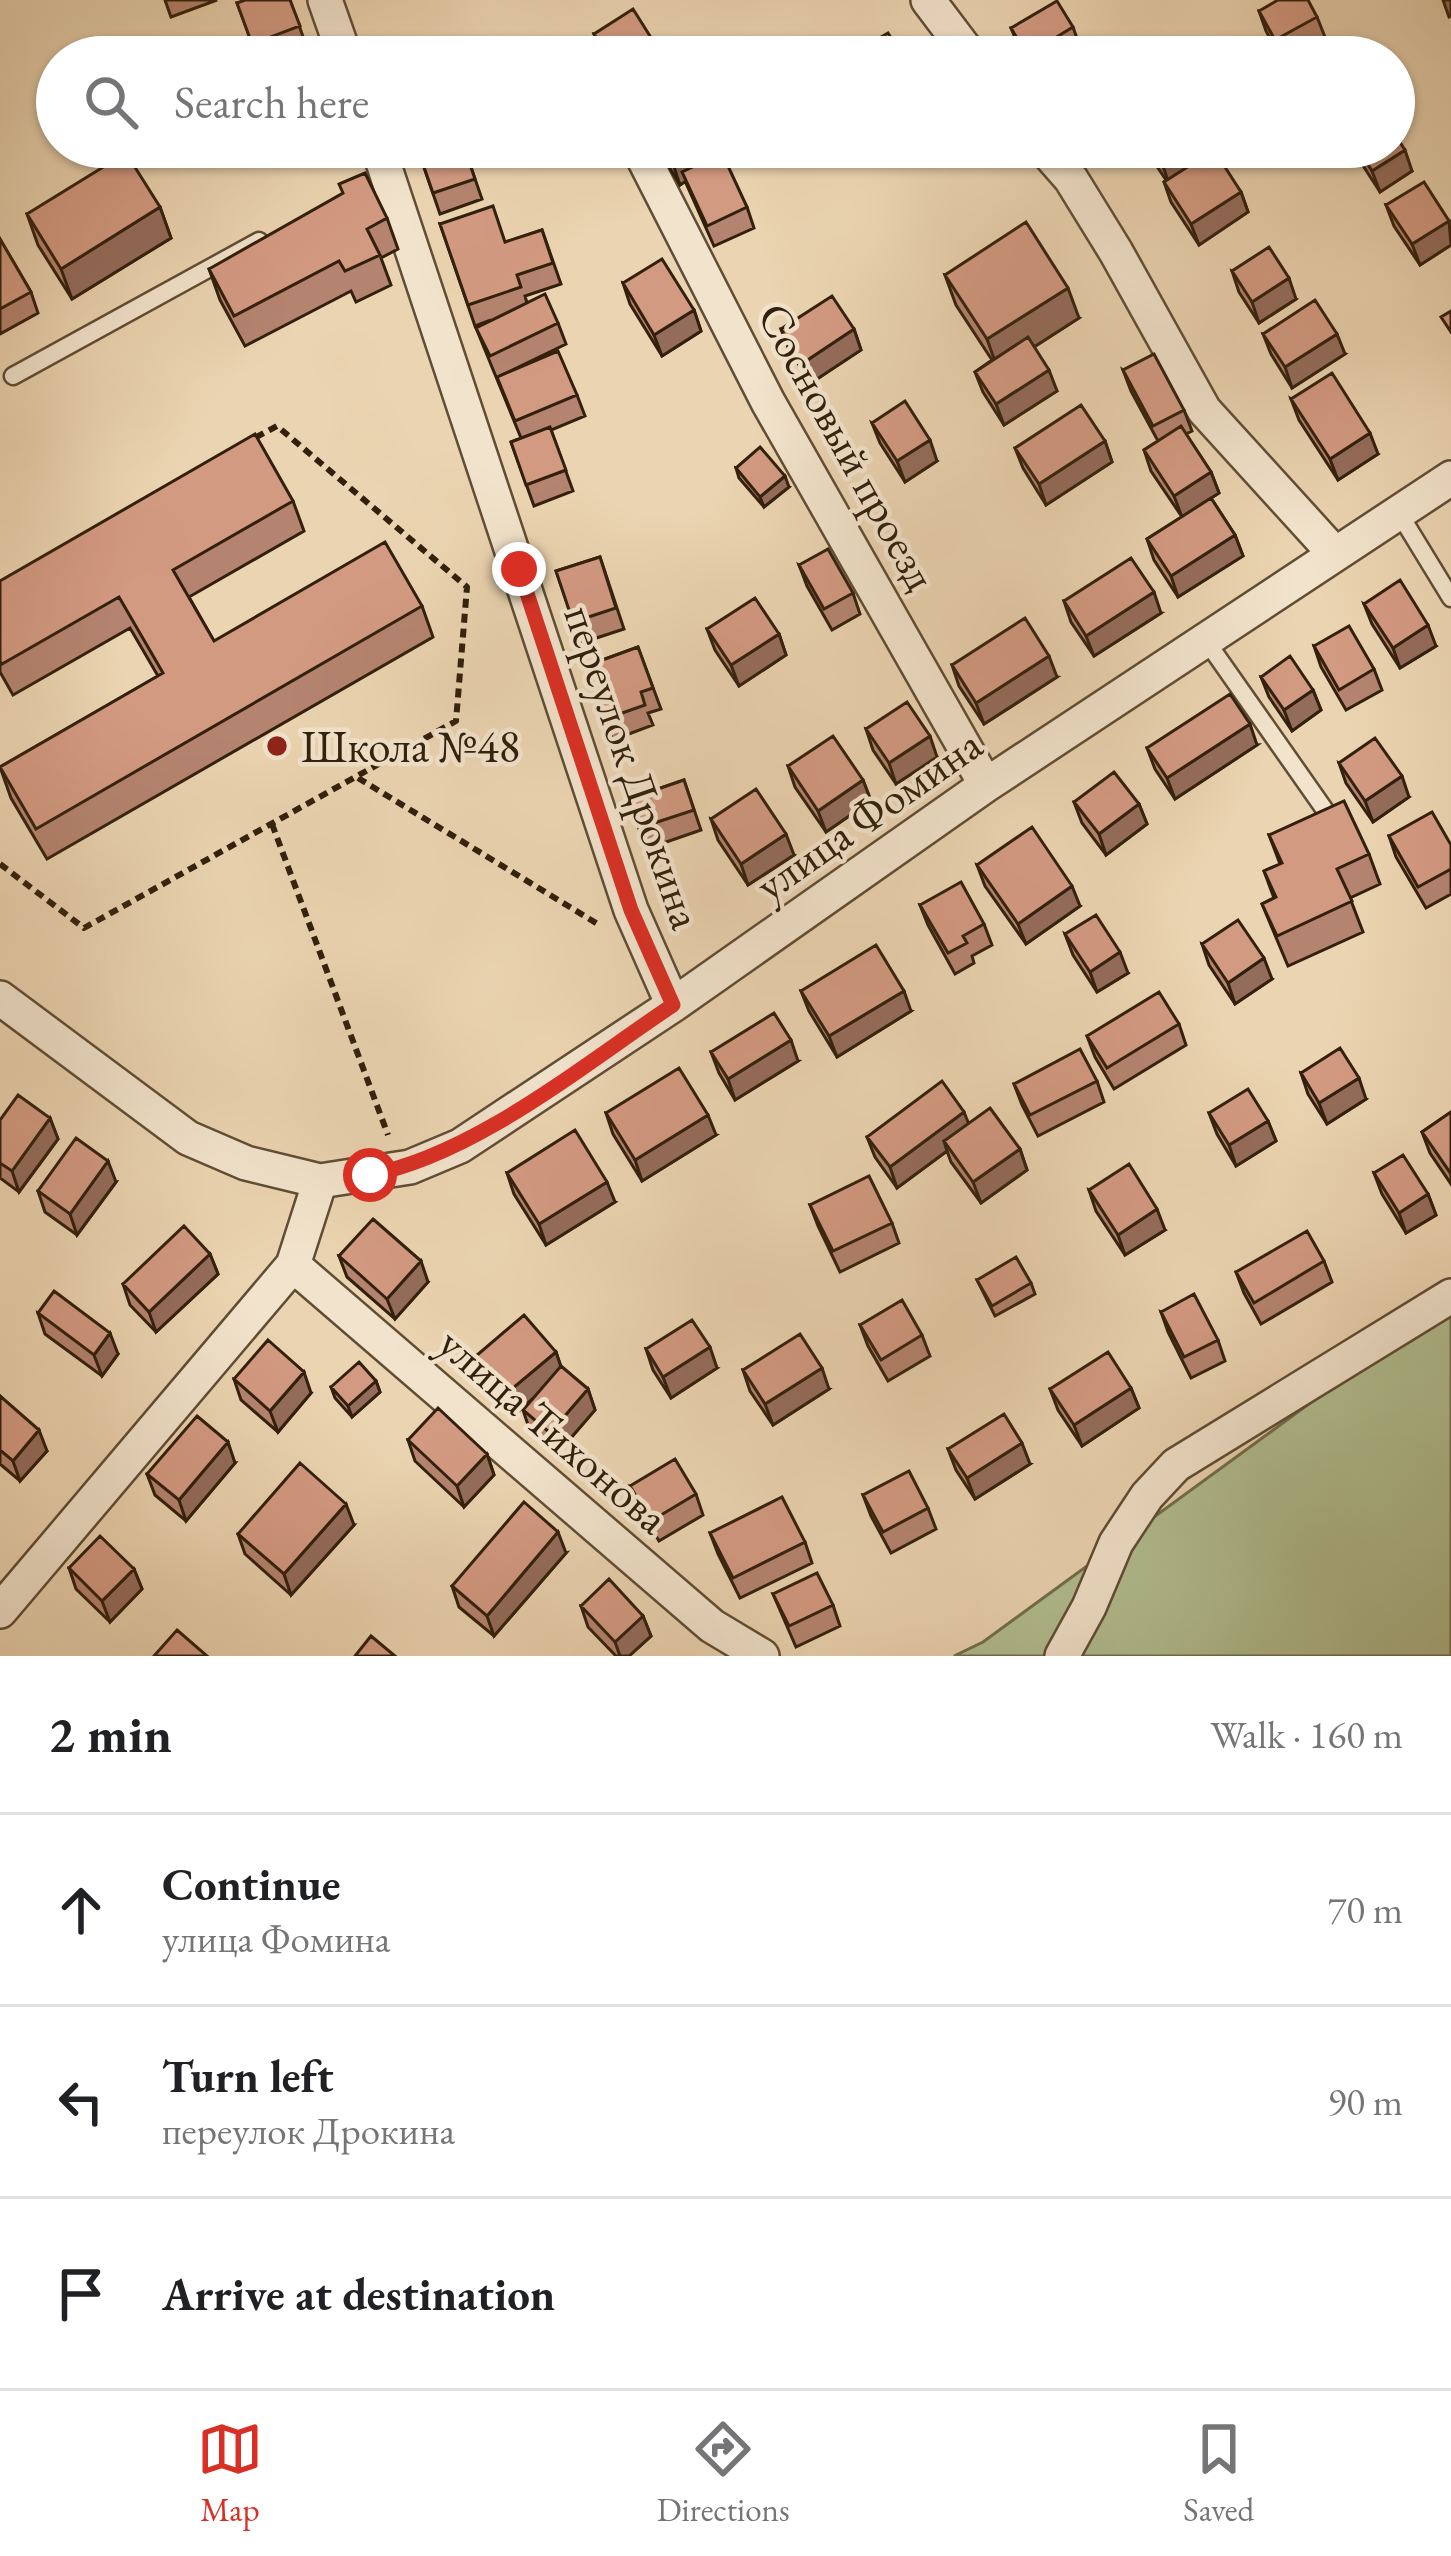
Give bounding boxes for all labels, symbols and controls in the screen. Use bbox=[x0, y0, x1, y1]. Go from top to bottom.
search box bbox=[36, 36, 1415, 168]
icon: search bbox=[78, 69, 144, 135]
text: Search here bbox=[174, 73, 369, 131]
street label: Сосновый проезд bbox=[745, 292, 951, 600]
route end bbox=[492, 542, 546, 596]
street label: переулок Дрокина bbox=[552, 598, 716, 936]
street label: улица Фомина bbox=[743, 715, 993, 913]
place label: Школа №48 bbox=[301, 717, 520, 775]
marker: Школа №48 bbox=[264, 733, 290, 759]
route start bbox=[343, 1148, 397, 1202]
street label: улица Тихонова bbox=[427, 1314, 681, 1546]
text: 2 min bbox=[48, 1701, 172, 1767]
text: Walk · 160 m bbox=[1210, 1709, 1403, 1760]
text: Continue bbox=[162, 1855, 340, 1913]
icon: ahead bbox=[48, 1877, 114, 1943]
text: 70 m bbox=[1327, 1884, 1403, 1935]
text: улица Фомина bbox=[162, 1913, 390, 1964]
text: Turn left bbox=[162, 2047, 334, 2105]
icon: left bbox=[48, 2069, 114, 2135]
text: 90 m bbox=[1327, 2076, 1403, 2127]
text: переулок Дрокина bbox=[162, 2105, 455, 2156]
icon: arrive bbox=[48, 2261, 114, 2327]
text: Arrive at destination bbox=[162, 2265, 555, 2323]
tab: Map bbox=[197, 2416, 263, 2531]
tab: Directions bbox=[657, 2416, 790, 2531]
tab: Saved bbox=[1183, 2416, 1254, 2531]

